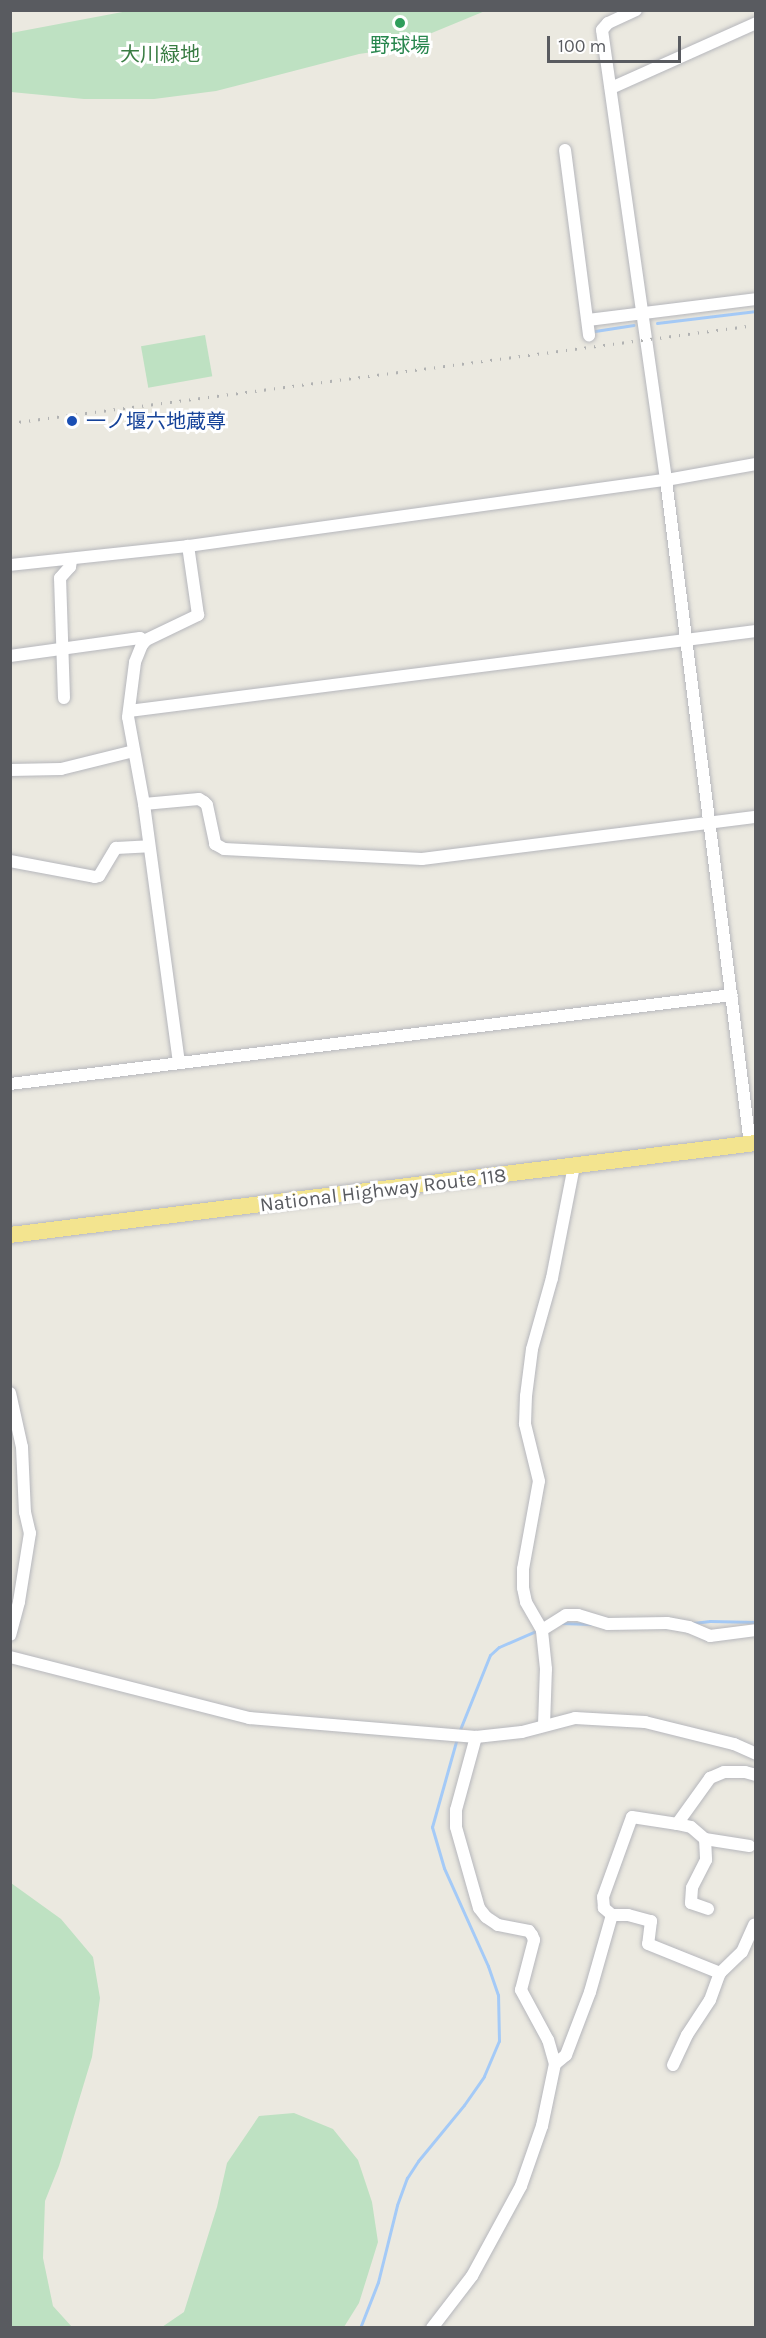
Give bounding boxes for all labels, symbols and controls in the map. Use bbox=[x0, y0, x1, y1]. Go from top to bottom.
marker: 野球場 bbox=[393, 16, 407, 30]
scale bar bbox=[550, 24, 684, 62]
place label: 野球場 bbox=[370, 33, 430, 57]
text: 100 m bbox=[558, 35, 606, 57]
park label: 大川緑地 bbox=[120, 42, 200, 66]
place label: 一ノ堰六地蔵尊 bbox=[86, 409, 226, 433]
marker: 一ノ堰六地蔵尊 bbox=[63, 412, 81, 430]
street label: National Highway Route 118 bbox=[258, 1163, 508, 1217]

